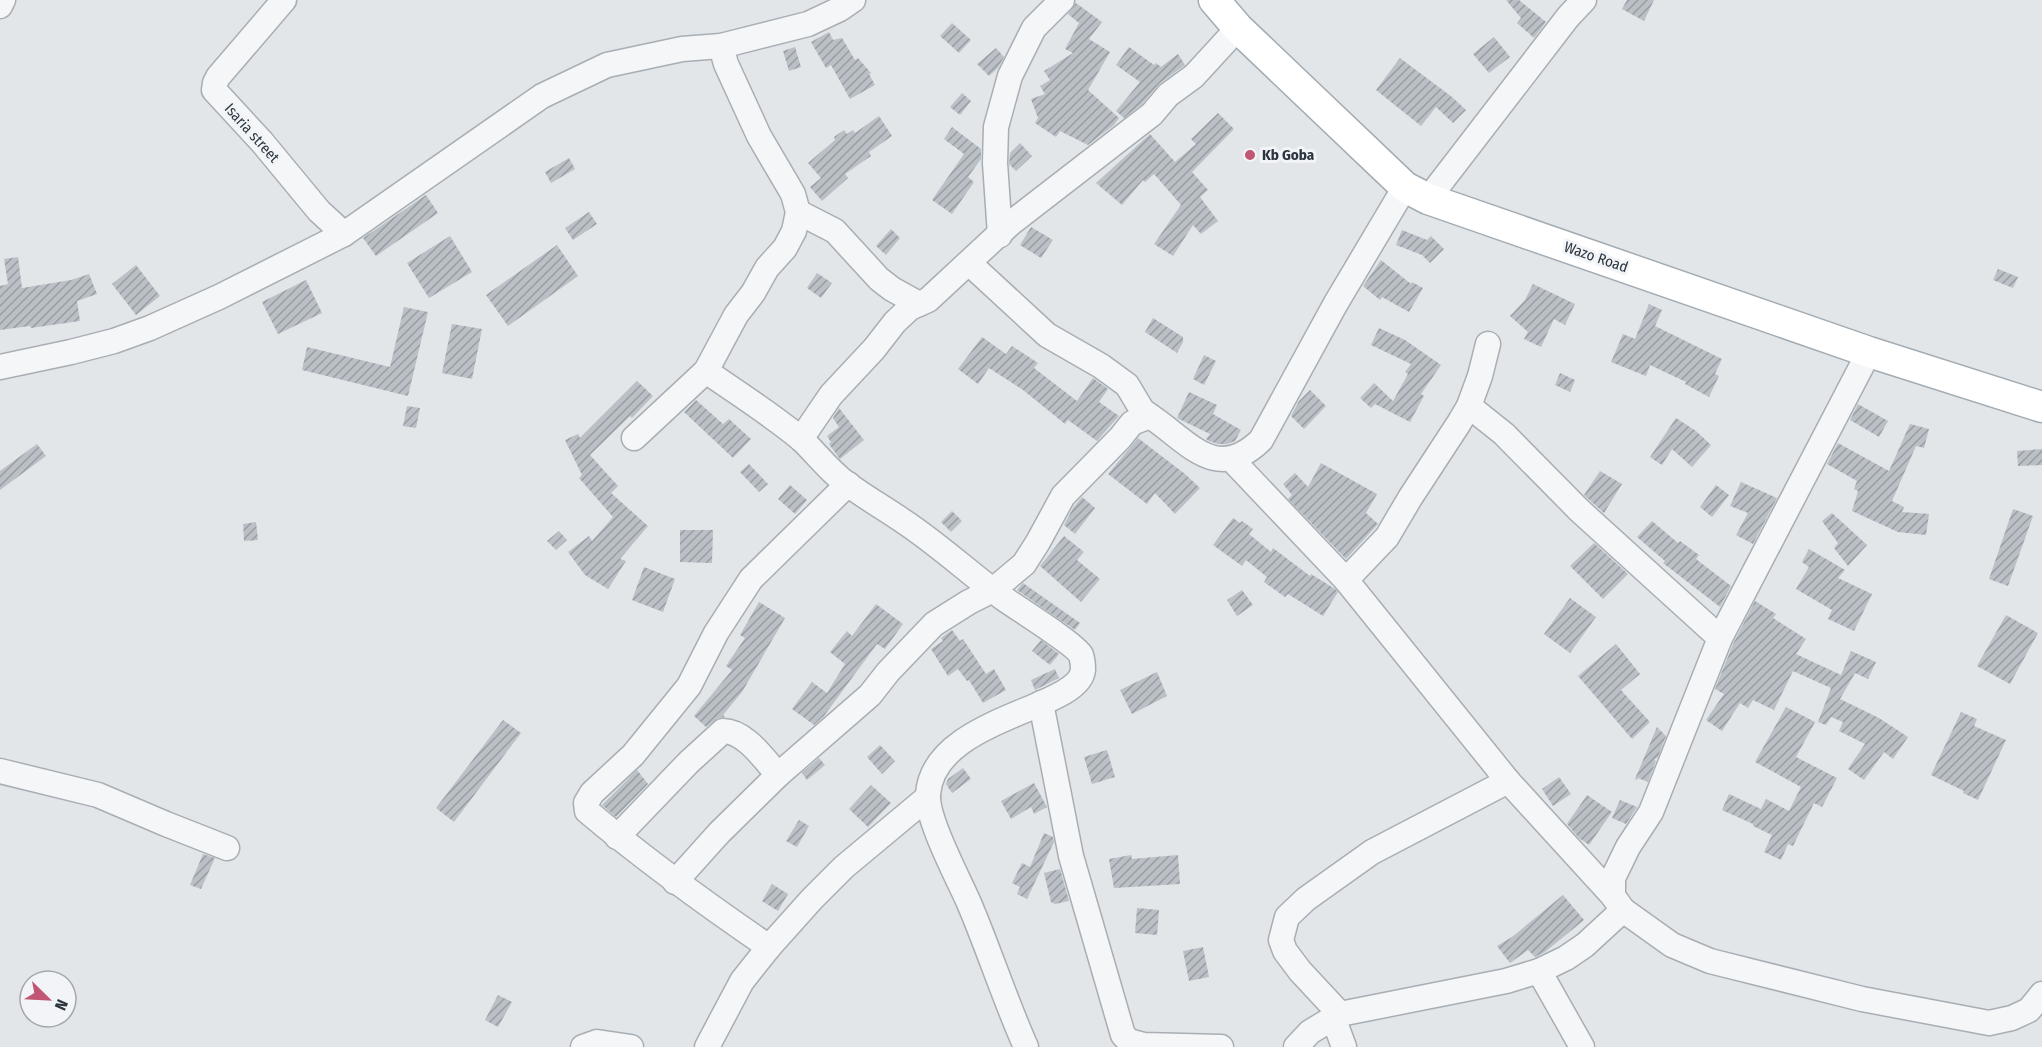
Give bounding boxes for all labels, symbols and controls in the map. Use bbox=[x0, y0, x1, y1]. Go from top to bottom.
street label: Isaria street bbox=[221, 100, 283, 166]
place label: Kb Goba bbox=[1262, 146, 1315, 164]
marker: Kb Goba bbox=[1243, 148, 1257, 162]
street label: Wazo Road bbox=[1562, 238, 1630, 276]
north arrow bbox=[18, 969, 78, 1029]
text: N bbox=[51, 997, 72, 1013]

